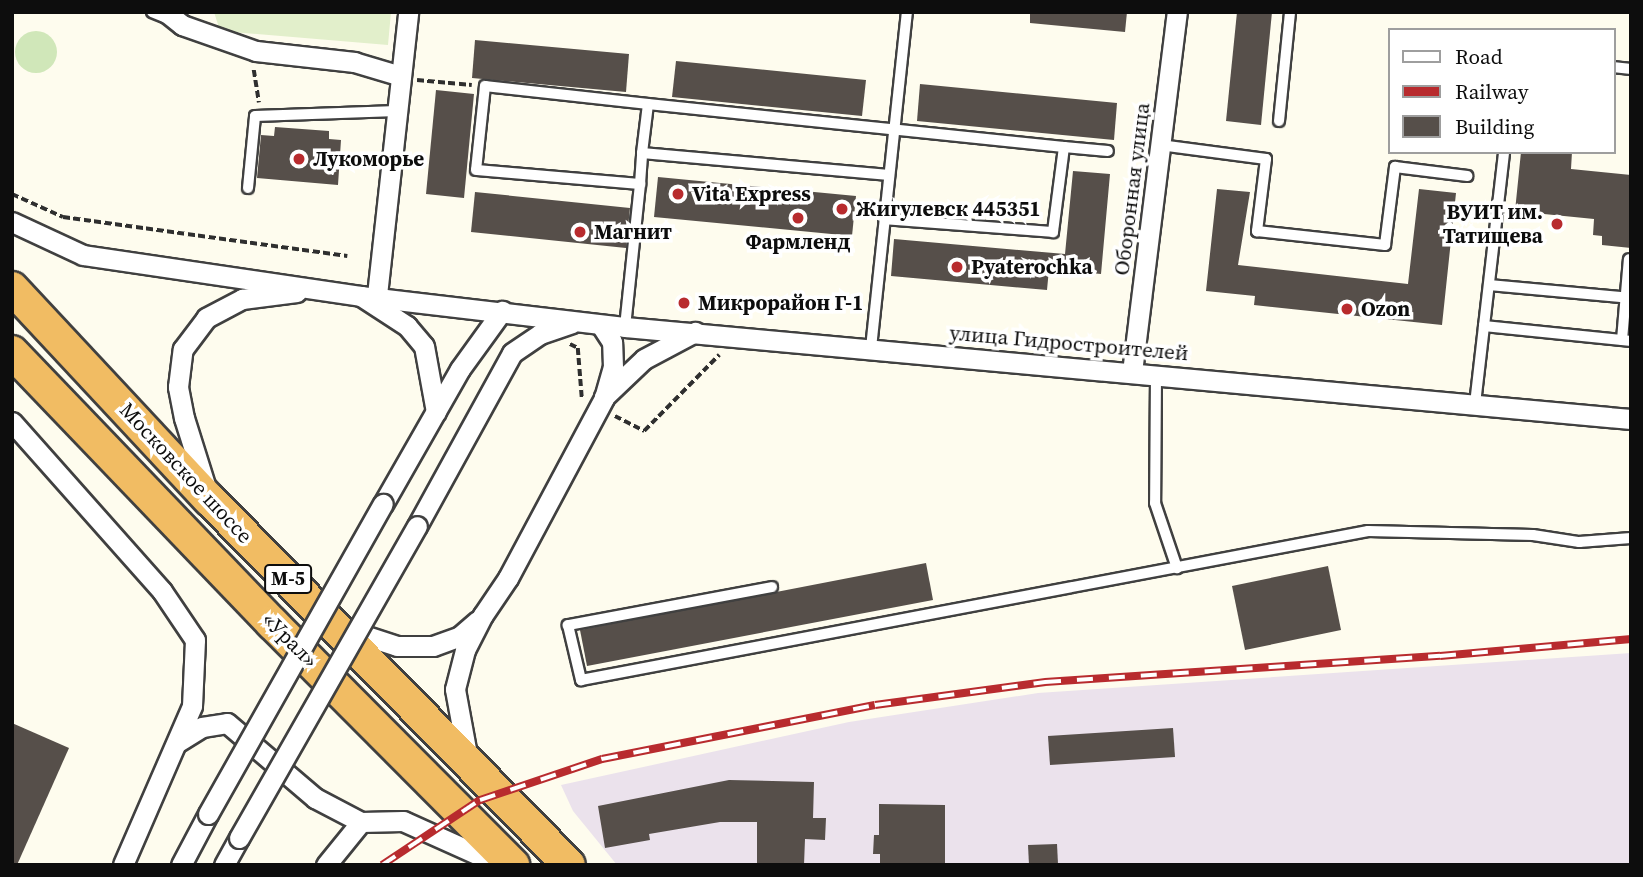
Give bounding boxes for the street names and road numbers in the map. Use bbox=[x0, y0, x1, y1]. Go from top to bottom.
street label: Оборонная улица bbox=[1109, 101, 1155, 277]
street label: улица Гидростроителей bbox=[948, 320, 1190, 366]
street label: Московское шоссе bbox=[114, 398, 258, 548]
road number: М-5 bbox=[264, 564, 312, 594]
street label: «Урал» bbox=[257, 607, 323, 673]

